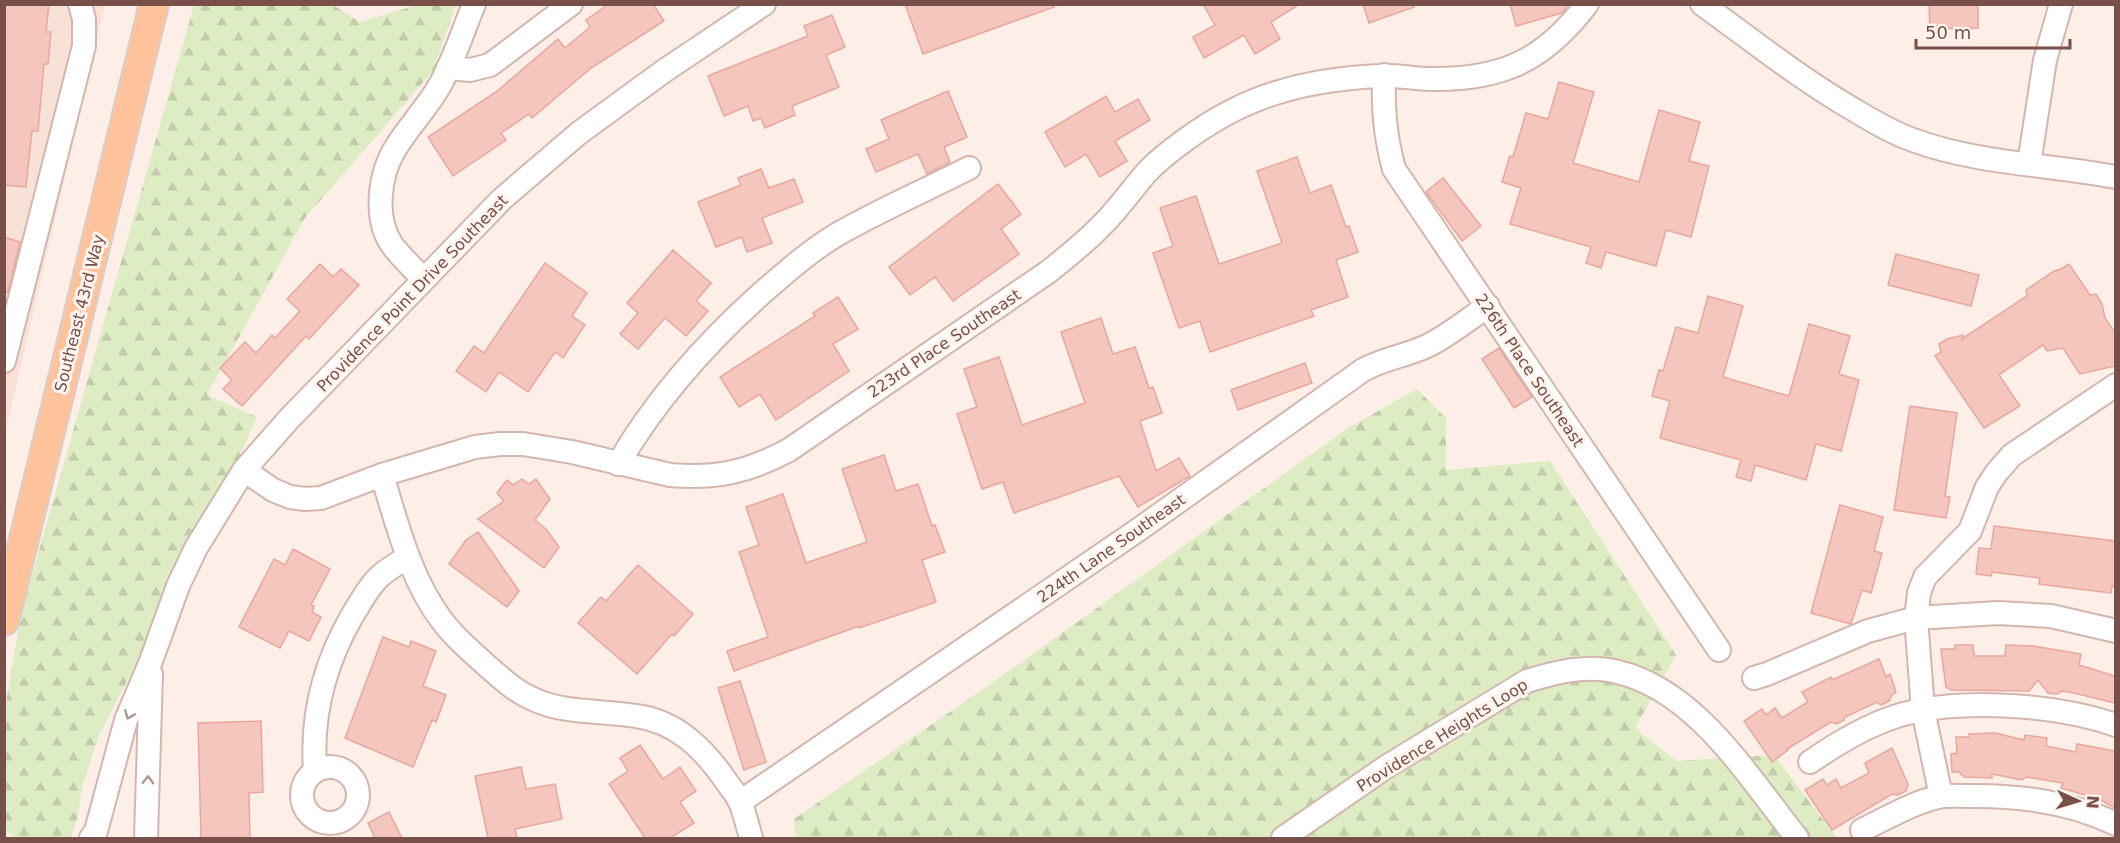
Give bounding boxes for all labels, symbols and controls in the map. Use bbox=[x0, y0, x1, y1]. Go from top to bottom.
scale bar bbox=[1916, 12, 2070, 50]
text: 50 m bbox=[1925, 22, 1971, 43]
street label: Providence Point Drive Southeast bbox=[313, 191, 512, 396]
street label: Southeast 43rd Way bbox=[51, 232, 108, 394]
street label: 223rd Place Southeast bbox=[864, 285, 1024, 402]
street label: 226th Place Southeast bbox=[1471, 290, 1588, 450]
street label: 224th Lane Southeast bbox=[1034, 490, 1189, 607]
street label: Providence Heights Loop bbox=[1353, 675, 1531, 796]
one-way arrow bbox=[124, 708, 136, 719]
north arrow bbox=[2048, 771, 2108, 831]
one-way arrow bbox=[142, 776, 155, 785]
text: N bbox=[2083, 795, 2102, 809]

